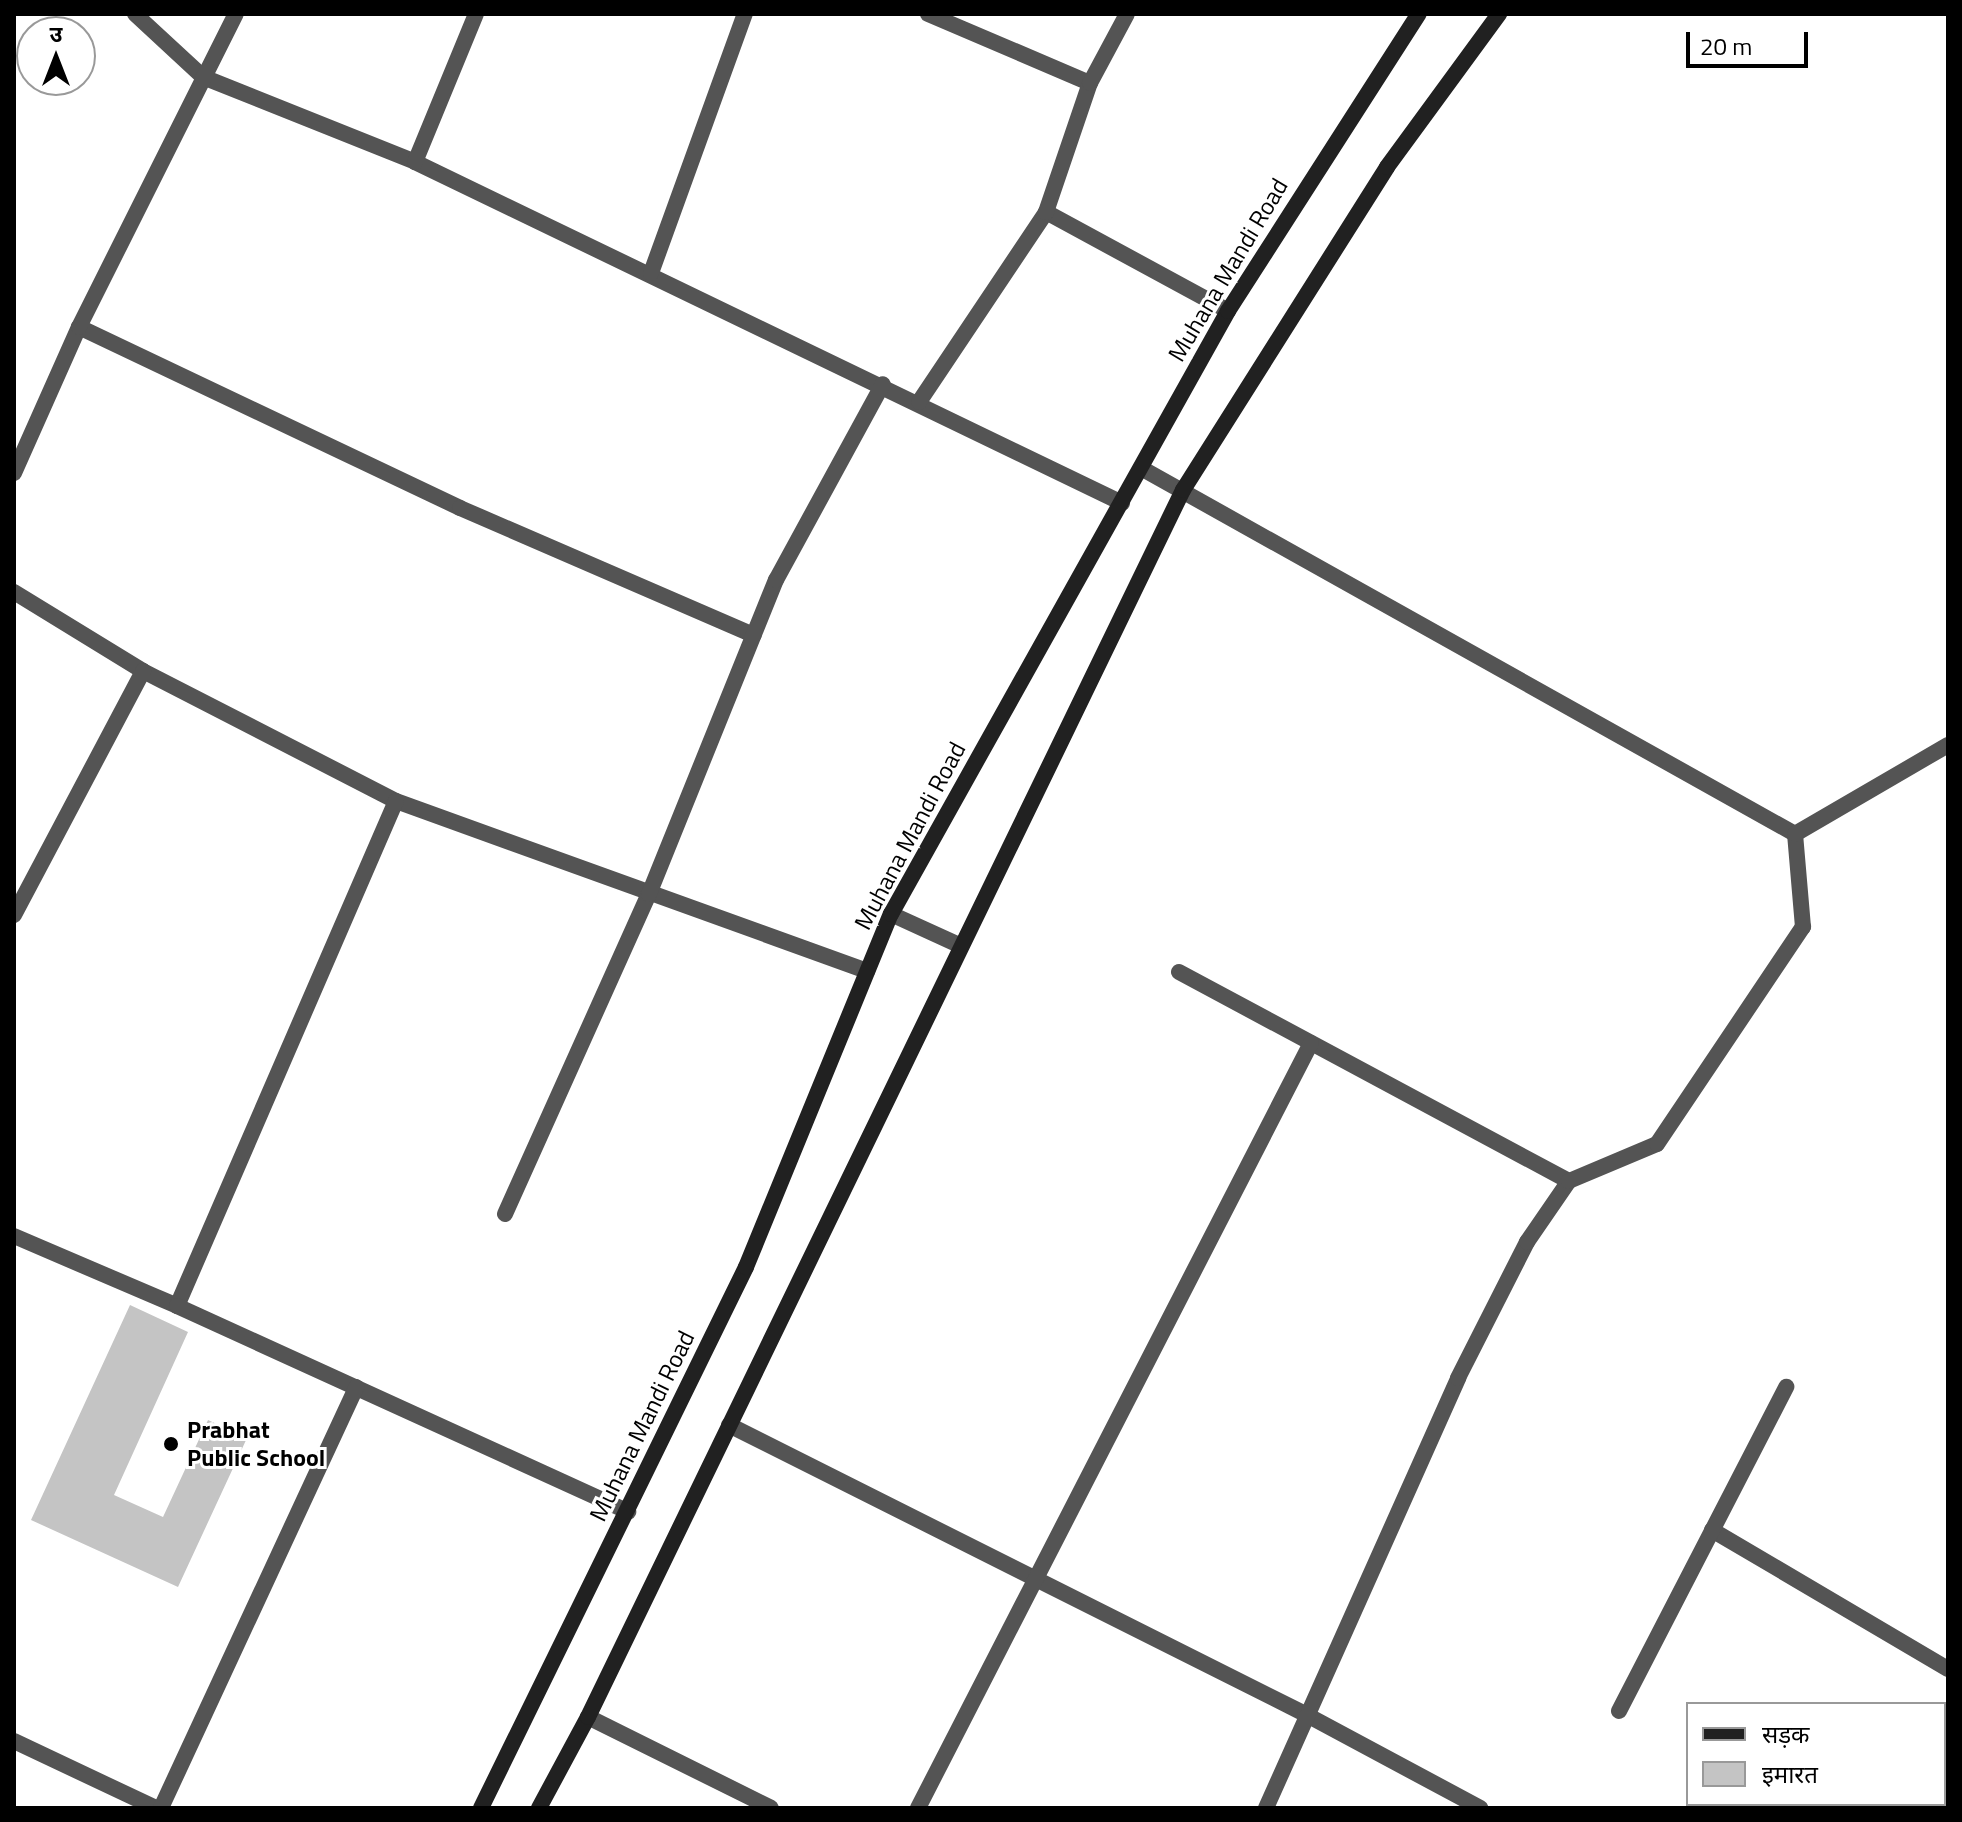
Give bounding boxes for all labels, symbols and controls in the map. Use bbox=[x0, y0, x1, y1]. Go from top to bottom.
north arrow bbox=[16, 16, 96, 96]
scale bar bbox=[1690, 16, 1812, 66]
text: उ bbox=[50, 17, 62, 51]
text: 20 m bbox=[1700, 28, 1752, 64]
street label: Muhana Mandi Road bbox=[1162, 173, 1294, 367]
street label: Muhana Mandi Road bbox=[848, 737, 972, 935]
street label: Muhana Mandi Road bbox=[583, 1326, 701, 1526]
place label: Prabhat Public School bbox=[187, 1416, 325, 1472]
marker: Prabhat Public School bbox=[162, 1435, 180, 1453]
legend bbox=[1686, 1702, 1946, 1806]
text: सड़क bbox=[1762, 1716, 1810, 1752]
text: इमारत bbox=[1762, 1756, 1818, 1792]

